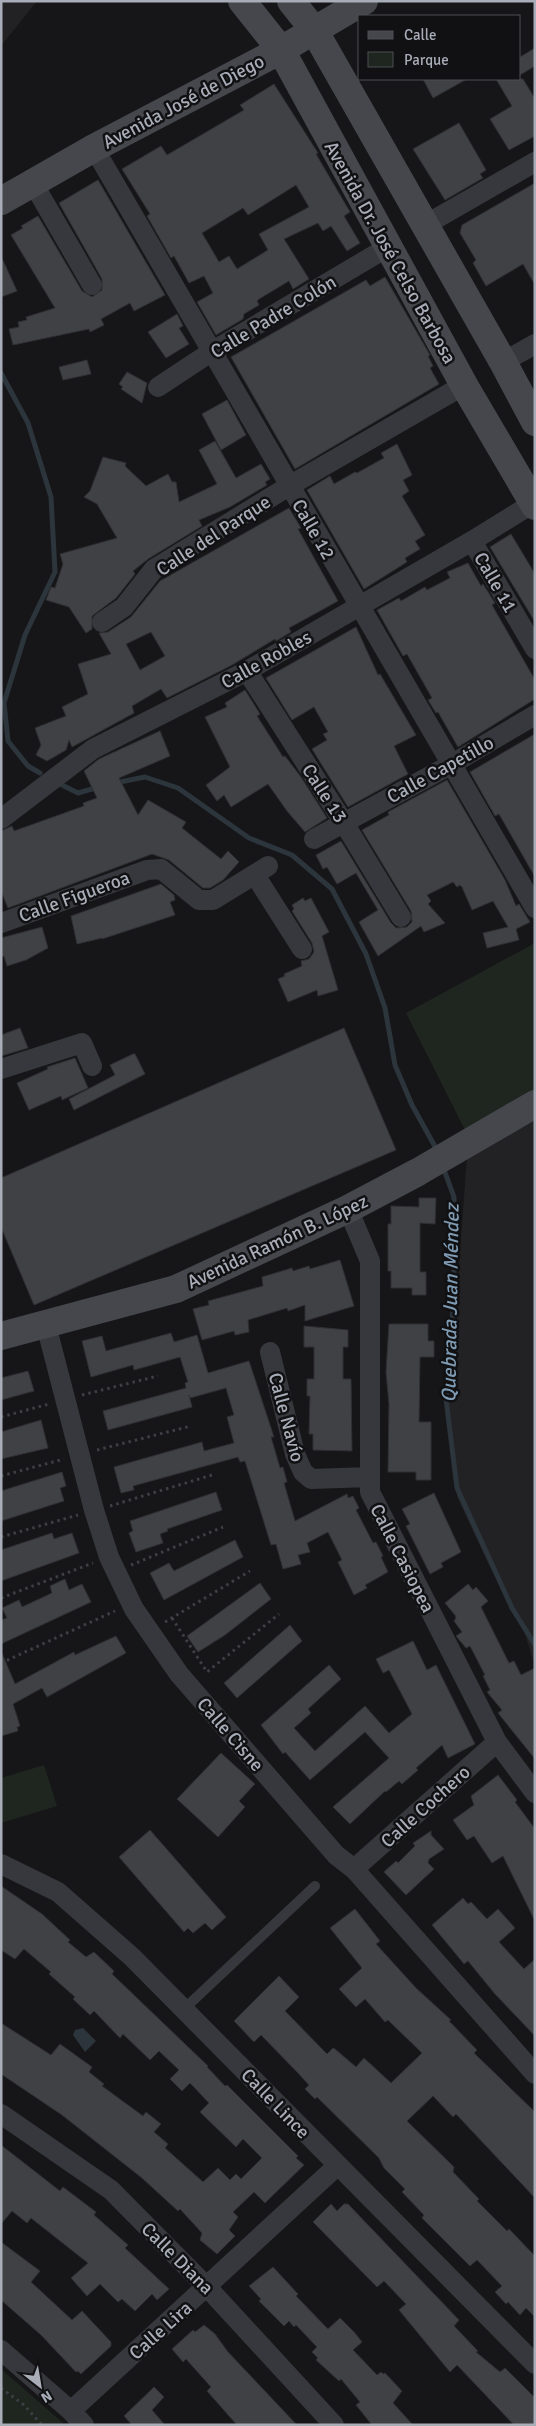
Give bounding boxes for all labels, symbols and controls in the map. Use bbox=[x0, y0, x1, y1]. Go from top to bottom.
legend bbox=[358, 15, 521, 80]
text: Calle bbox=[404, 26, 437, 44]
street label: Avenida José de Diego bbox=[99, 49, 269, 155]
text: Parque bbox=[404, 51, 449, 69]
street label: Avenida Dr. José Celso Barbosa bbox=[319, 137, 461, 368]
street label: Calle Padre Colón bbox=[206, 270, 341, 364]
street label: Calle del Parque bbox=[152, 490, 275, 582]
street label: Calle 12 bbox=[286, 495, 340, 564]
street label: Calle 11 bbox=[468, 548, 522, 617]
street label: Calle Robles bbox=[217, 625, 316, 695]
street label: Calle Capetillo bbox=[383, 731, 498, 809]
street label: Calle 13 bbox=[296, 759, 352, 828]
street label: Calle Figueroa bbox=[15, 866, 133, 928]
street label: Avenida Ramón B. López bbox=[183, 1189, 372, 1294]
water label: Quebrada Juan Méndez bbox=[436, 1201, 465, 1403]
street label: Calle Navío bbox=[263, 1370, 309, 1465]
street label: Calle Casiopea bbox=[364, 1500, 440, 1617]
street label: Calle Cisne bbox=[192, 1693, 269, 1777]
street label: Calle Cochero bbox=[376, 1760, 475, 1853]
street label: Calle Lince bbox=[236, 2063, 315, 2144]
street label: Calle Diana bbox=[136, 2218, 218, 2300]
street label: Calle Lira bbox=[124, 2296, 197, 2365]
north arrow bbox=[15, 2361, 65, 2411]
text: N bbox=[38, 2387, 55, 2407]

